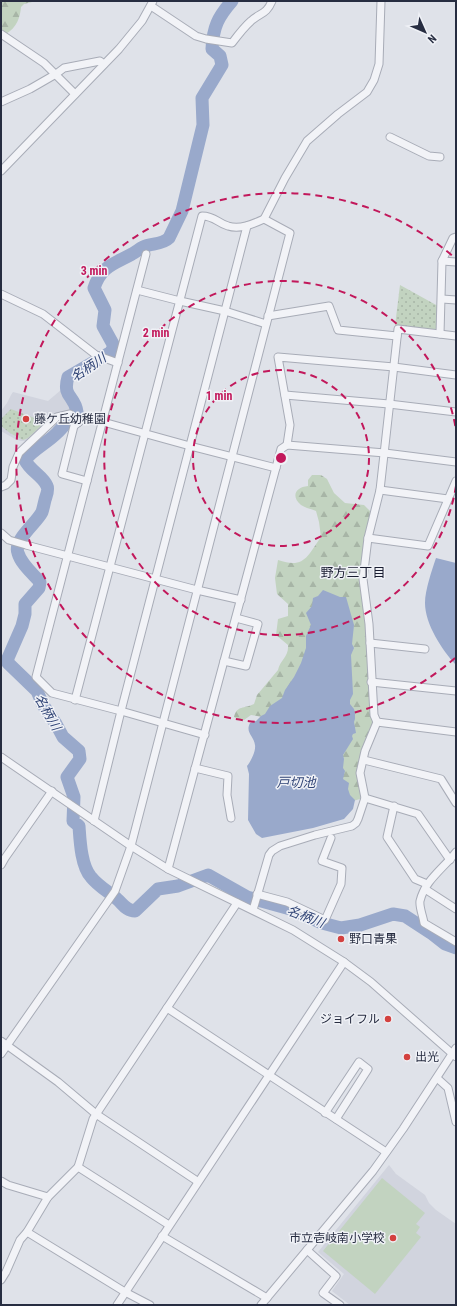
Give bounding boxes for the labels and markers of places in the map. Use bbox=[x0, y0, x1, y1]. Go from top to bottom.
place label: 藤ケ丘幼稚園 bbox=[34, 412, 106, 426]
marker: 藤ケ丘幼稚園 bbox=[21, 414, 31, 424]
centre of rings bbox=[274, 451, 288, 465]
place label: 野口青果 bbox=[349, 932, 397, 946]
marker: 野口青果 bbox=[336, 934, 346, 944]
place label: ジョイフル bbox=[320, 1012, 380, 1026]
marker: ジョイフル bbox=[383, 1014, 393, 1024]
place label: 出光 bbox=[415, 1050, 439, 1064]
marker: 出光 bbox=[402, 1052, 412, 1062]
place label: 市立壱岐南小学校 bbox=[289, 1231, 385, 1245]
marker: 市立壱岐南小学校 bbox=[388, 1233, 398, 1243]

